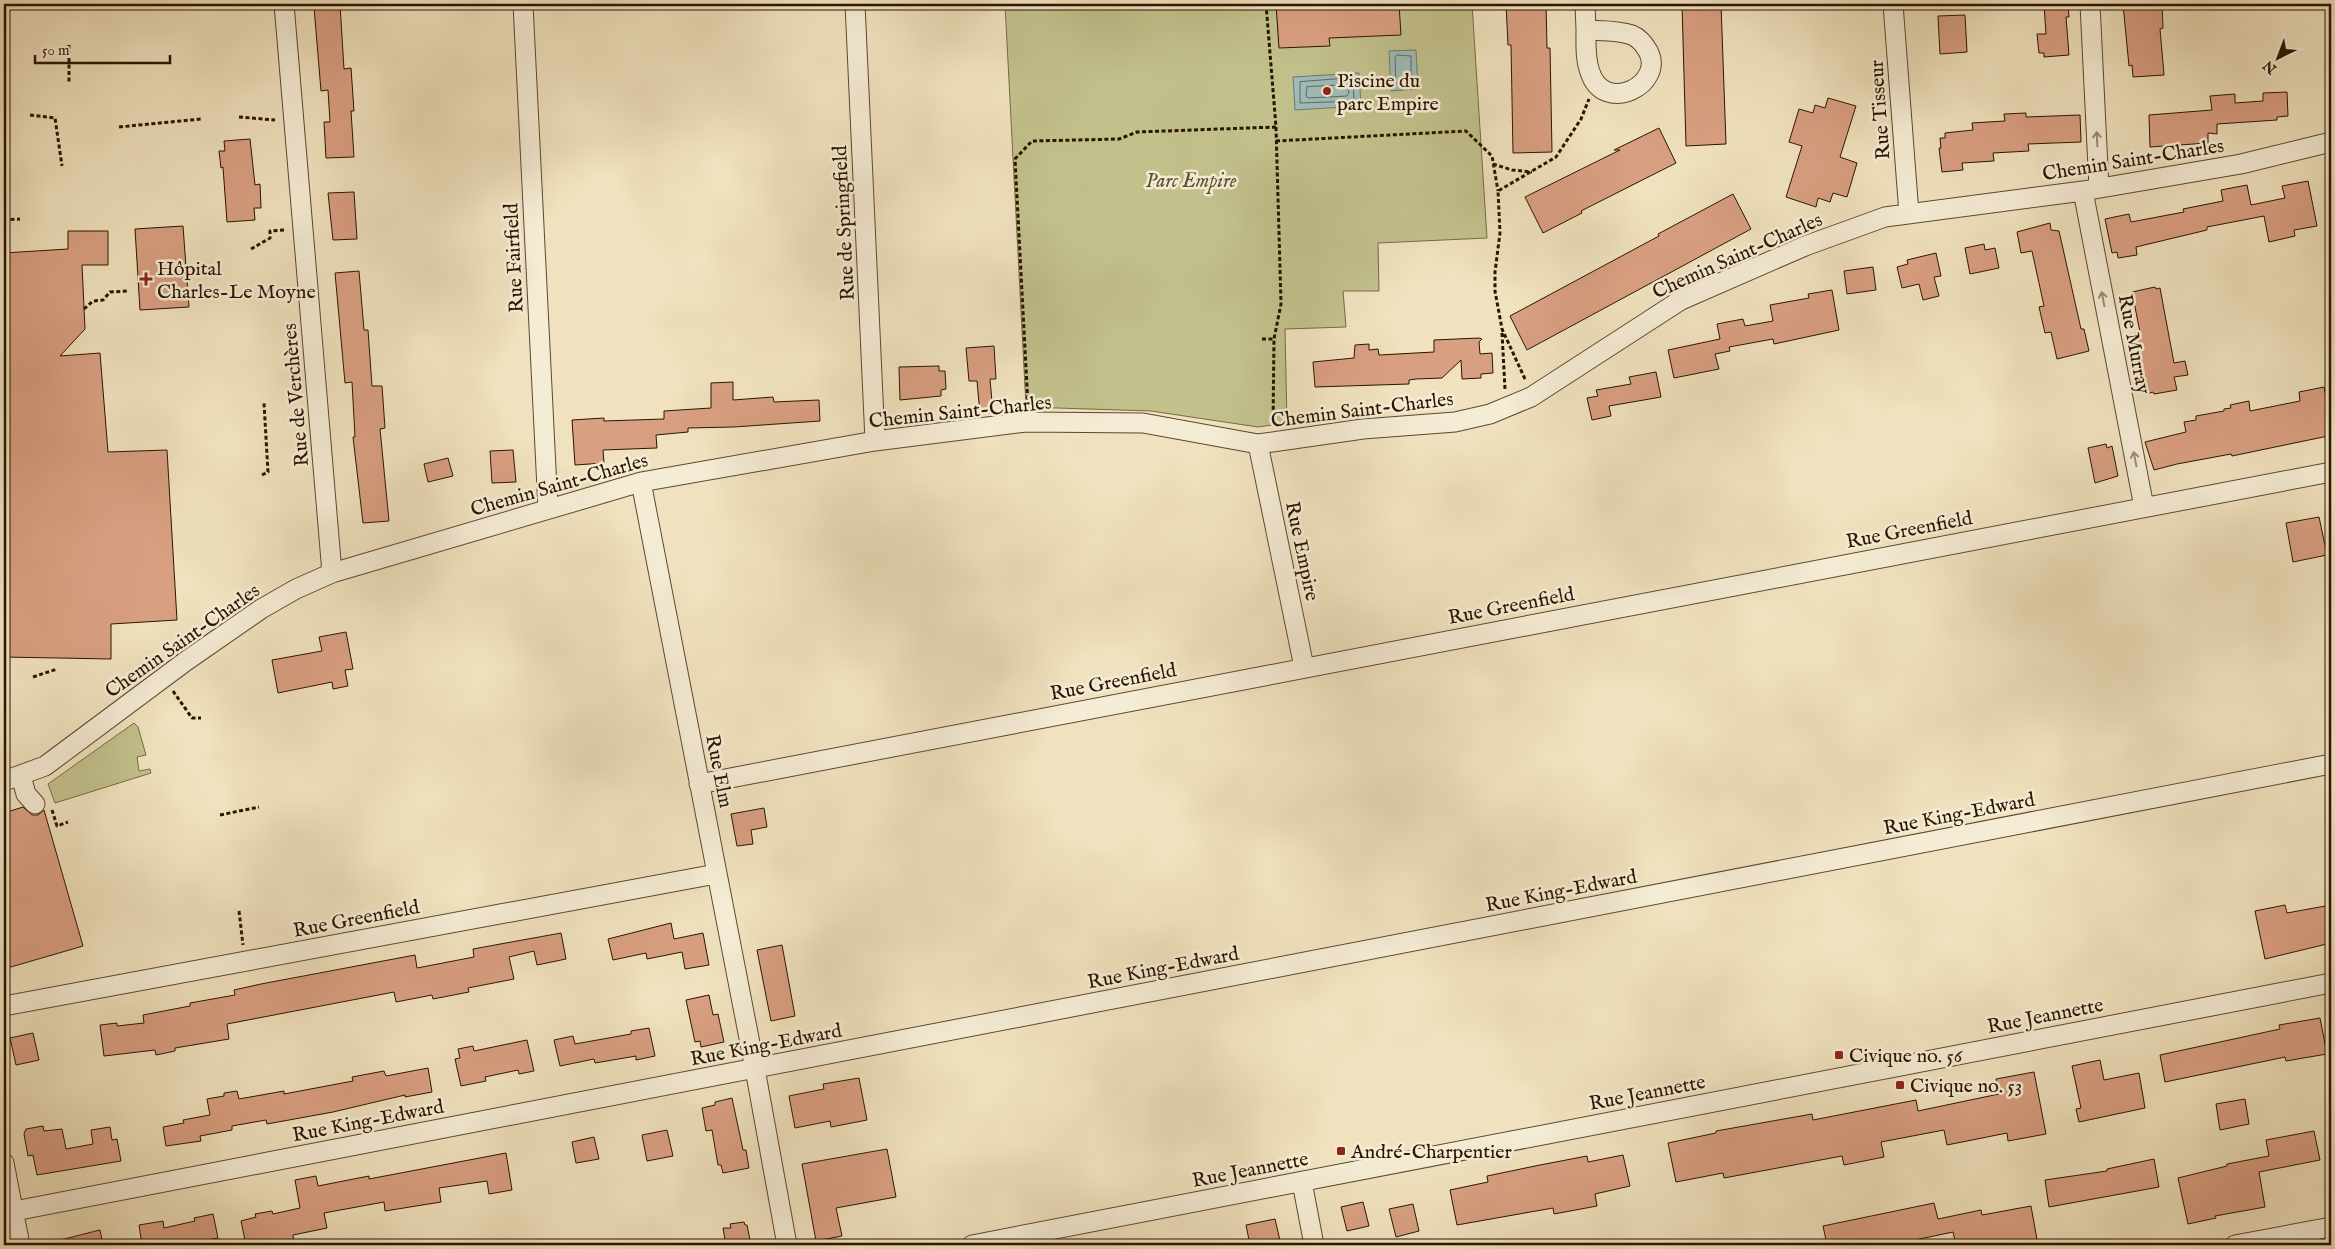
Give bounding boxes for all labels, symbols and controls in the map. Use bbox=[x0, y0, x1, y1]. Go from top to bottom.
scale bar bbox=[35, 32, 170, 64]
north arrow bbox=[2252, 32, 2302, 82]
text: 50 m bbox=[42, 41, 70, 60]
text: N bbox=[2259, 56, 2281, 78]
street label: Rue Tisseur bbox=[1864, 59, 1896, 161]
place label: Piscine du parc Empire bbox=[1337, 69, 1439, 117]
marker: Piscine du parc Empire bbox=[1321, 85, 1333, 97]
one-way arrow bbox=[2092, 131, 2101, 147]
street label: Chemin Saint-Charles bbox=[2041, 134, 2226, 187]
street label: Rue de Springfield bbox=[828, 144, 861, 301]
park label: Parc Empire bbox=[1146, 169, 1237, 194]
street label: Rue Fairfield bbox=[499, 202, 530, 313]
street label: Chemin Saint-Charles bbox=[1649, 208, 1826, 305]
place label: Hôpital Charles-Le Moyne bbox=[157, 257, 316, 305]
marker: Hôpital Charles-Le Moyne bbox=[139, 272, 153, 286]
one-way arrow bbox=[2098, 292, 2108, 308]
street label: Rue Murray bbox=[2112, 292, 2155, 396]
street label: Rue de Verchères bbox=[278, 322, 315, 468]
street label: Chemin Saint-Charles bbox=[1270, 387, 1455, 434]
street label: Chemin Saint-Charles bbox=[868, 390, 1053, 435]
street label: Chemin Saint-Charles bbox=[468, 448, 651, 523]
one-way arrow bbox=[2129, 451, 2139, 467]
street label: Rue Empire bbox=[1279, 499, 1324, 603]
street label: Rue Greenfield bbox=[1844, 506, 1975, 555]
street label: Chemin Saint-Charles bbox=[101, 578, 265, 704]
street label: Rue Greenfield bbox=[1446, 582, 1577, 631]
street label: Rue Greenfield bbox=[1048, 658, 1179, 707]
street label: Rue Elm bbox=[699, 733, 738, 810]
street label: Rue King-Edward bbox=[1881, 787, 2037, 841]
street label: Rue King-Edward bbox=[1483, 864, 1639, 918]
street label: Rue Greenfield bbox=[291, 895, 422, 944]
street label: Rue King-Edward bbox=[1085, 941, 1241, 995]
street label: Rue Jeannette bbox=[1985, 993, 2106, 1040]
street label: Rue King-Edward bbox=[688, 1018, 844, 1072]
place label: Civique no. 56 bbox=[1849, 1044, 1963, 1069]
marker: Civique no. 56 bbox=[1833, 1049, 1845, 1061]
street label: Rue Jeannette bbox=[1587, 1070, 1708, 1117]
place label: Civique no. 53 bbox=[1910, 1074, 2022, 1099]
marker: Civique no. 53 bbox=[1894, 1079, 1906, 1091]
street label: Rue King-Edward bbox=[290, 1094, 446, 1148]
place label: André-Charpentier bbox=[1350, 1140, 1512, 1165]
marker: André-Charpentier bbox=[1335, 1145, 1347, 1157]
street label: Rue Jeannette bbox=[1190, 1147, 1311, 1194]

